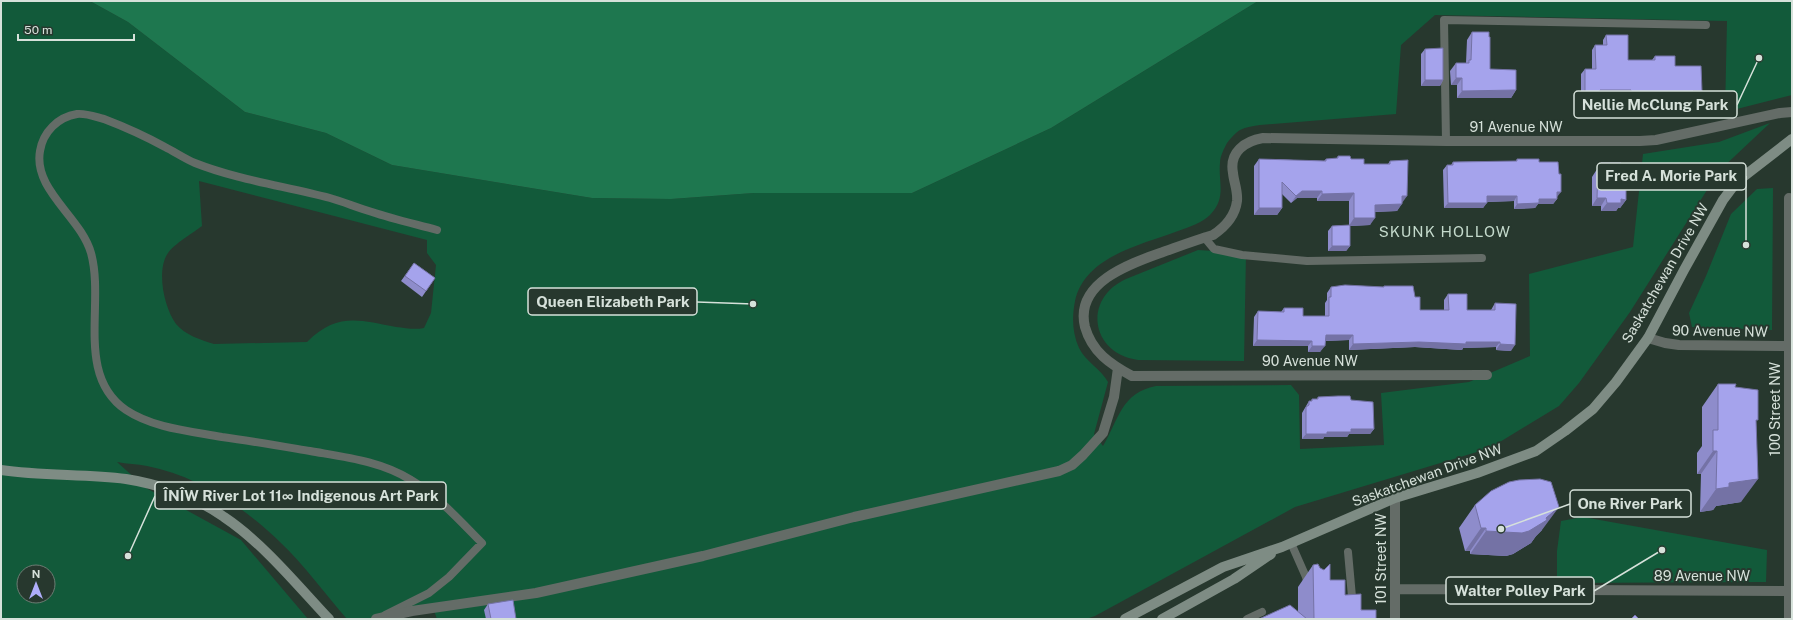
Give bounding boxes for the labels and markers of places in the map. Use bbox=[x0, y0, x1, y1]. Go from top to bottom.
callout: Nellie McClung Park bbox=[1574, 91, 1737, 118]
callout: Fred A. Morie Park bbox=[1597, 163, 1746, 190]
callout: Queen Elizabeth Park bbox=[528, 288, 697, 315]
callout: ÎNÎW River Lot 11∞ Indigenous Art Park bbox=[155, 482, 446, 509]
callout: One River Park bbox=[1570, 490, 1691, 517]
callout: Walter Polley Park bbox=[1446, 577, 1594, 604]

